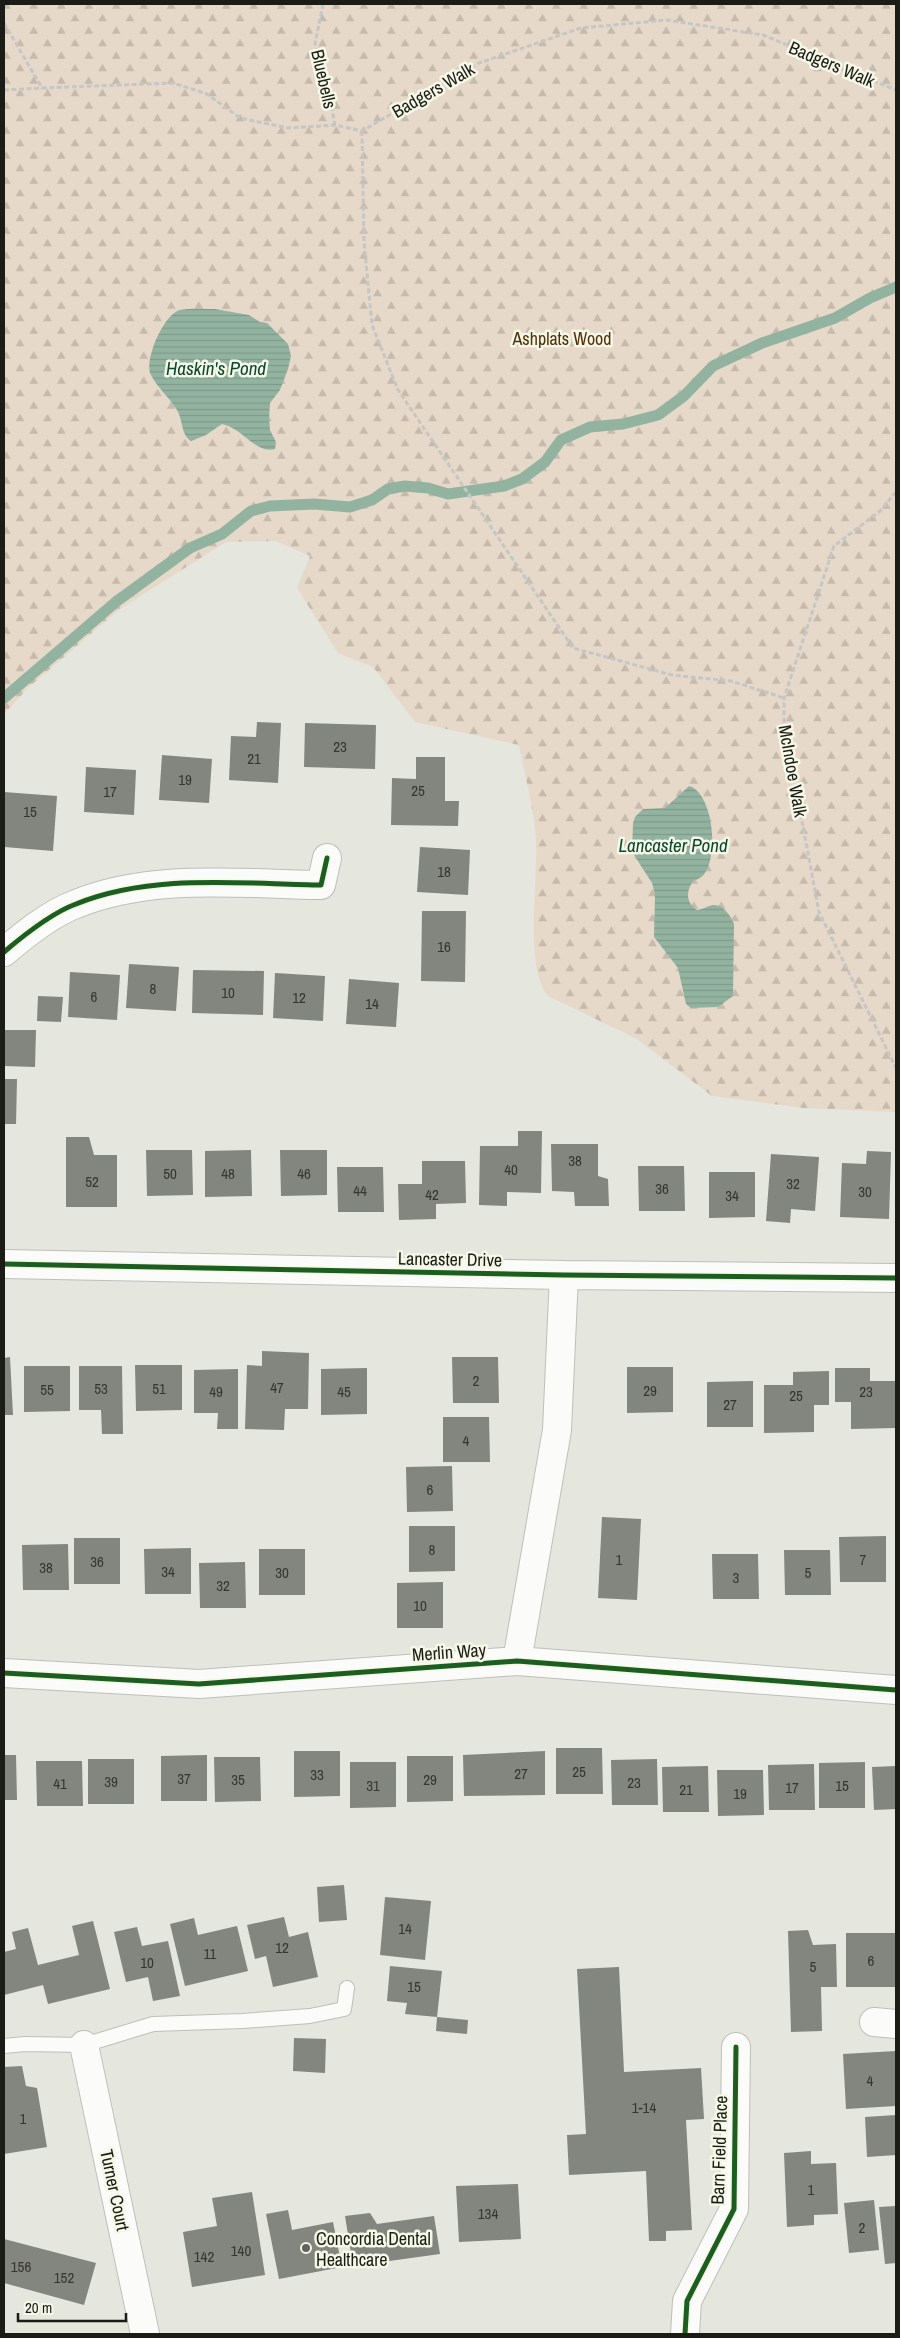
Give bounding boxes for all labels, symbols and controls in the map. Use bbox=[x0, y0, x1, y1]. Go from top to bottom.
street label: Badgers Walk bbox=[785, 35, 879, 94]
street label: Bluebells bbox=[305, 47, 343, 111]
street label: Badgers Walk bbox=[387, 56, 479, 124]
park label: Ashplats Wood bbox=[511, 326, 612, 351]
water label: Haskin's Pond bbox=[166, 355, 266, 381]
street label: McIndoe Walk bbox=[773, 723, 813, 820]
house number: 23 bbox=[333, 736, 347, 757]
house number: 21 bbox=[247, 748, 261, 769]
house number: 19 bbox=[178, 769, 192, 790]
house number: 25 bbox=[411, 780, 425, 801]
house number: 17 bbox=[103, 781, 117, 802]
house number: 15 bbox=[23, 801, 37, 822]
water label: Lancaster Pond bbox=[618, 832, 728, 858]
house number: 18 bbox=[437, 861, 451, 882]
house number: 16 bbox=[437, 936, 451, 957]
house number: 8 bbox=[150, 978, 157, 999]
house number: 10 bbox=[221, 982, 235, 1003]
house number: 6 bbox=[91, 986, 98, 1007]
house number: 12 bbox=[292, 987, 306, 1008]
house number: 14 bbox=[365, 993, 379, 1014]
house number: 38 bbox=[568, 1150, 582, 1171]
house number: 40 bbox=[504, 1159, 518, 1180]
house number: 50 bbox=[163, 1163, 177, 1184]
house number: 48 bbox=[221, 1163, 235, 1184]
house number: 46 bbox=[297, 1163, 311, 1184]
house number: 52 bbox=[85, 1171, 99, 1192]
house number: 32 bbox=[786, 1173, 800, 1194]
house number: 36 bbox=[655, 1178, 669, 1199]
house number: 44 bbox=[353, 1180, 367, 1201]
house number: 30 bbox=[858, 1181, 872, 1202]
house number: 42 bbox=[425, 1184, 439, 1205]
house number: 34 bbox=[725, 1185, 739, 1206]
street label: Lancaster Drive bbox=[398, 1246, 502, 1272]
house number: 2 bbox=[473, 1370, 480, 1391]
house number: 47 bbox=[270, 1377, 284, 1398]
house number: 53 bbox=[94, 1378, 108, 1399]
house number: 51 bbox=[152, 1378, 166, 1399]
house number: 55 bbox=[40, 1379, 54, 1400]
house number: 29 bbox=[643, 1380, 657, 1401]
house number: 49 bbox=[209, 1381, 223, 1402]
house number: 45 bbox=[337, 1381, 351, 1402]
house number: 23 bbox=[859, 1381, 873, 1402]
house number: 25 bbox=[789, 1385, 803, 1406]
house number: 27 bbox=[723, 1394, 737, 1415]
house number: 4 bbox=[463, 1430, 470, 1451]
house number: 6 bbox=[427, 1479, 434, 1500]
house number: 8 bbox=[429, 1539, 436, 1560]
house number: 1 bbox=[616, 1549, 623, 1570]
house number: 7 bbox=[860, 1549, 867, 1570]
house number: 36 bbox=[90, 1551, 104, 1572]
house number: 38 bbox=[39, 1557, 53, 1578]
house number: 34 bbox=[161, 1561, 175, 1582]
house number: 30 bbox=[275, 1562, 289, 1583]
house number: 5 bbox=[805, 1562, 812, 1583]
house number: 3 bbox=[733, 1567, 740, 1588]
house number: 32 bbox=[216, 1575, 230, 1596]
house number: 10 bbox=[413, 1595, 427, 1616]
street label: Merlin Way bbox=[411, 1637, 487, 1667]
house number: 25 bbox=[572, 1761, 586, 1782]
house number: 27 bbox=[514, 1763, 528, 1784]
house number: 33 bbox=[310, 1764, 324, 1785]
house number: 37 bbox=[177, 1768, 191, 1789]
house number: 35 bbox=[231, 1769, 245, 1790]
house number: 29 bbox=[423, 1769, 437, 1790]
house number: 39 bbox=[104, 1771, 118, 1792]
house number: 23 bbox=[627, 1772, 641, 1793]
house number: 41 bbox=[53, 1773, 67, 1794]
house number: 31 bbox=[366, 1775, 380, 1796]
house number: 15 bbox=[835, 1775, 849, 1796]
house number: 17 bbox=[785, 1777, 799, 1798]
house number: 21 bbox=[679, 1779, 693, 1800]
house number: 19 bbox=[733, 1783, 747, 1804]
house number: 14 bbox=[398, 1918, 412, 1939]
house number: 12 bbox=[275, 1937, 289, 1958]
house number: 11 bbox=[204, 1943, 217, 1964]
house number: 6 bbox=[868, 1950, 875, 1971]
house number: 10 bbox=[140, 1952, 154, 1973]
house number: 5 bbox=[810, 1956, 817, 1977]
house number: 15 bbox=[407, 1976, 421, 1997]
house number: 4 bbox=[867, 2070, 874, 2091]
street label: Barn Field Place bbox=[705, 2095, 733, 2205]
house number: 1-14 bbox=[632, 2097, 656, 2118]
house number: 1 bbox=[20, 2108, 27, 2129]
street label: Turner Court bbox=[94, 2147, 136, 2233]
house number: 1 bbox=[808, 2179, 815, 2200]
house number: 134 bbox=[478, 2203, 498, 2224]
house number: 2 bbox=[859, 2217, 866, 2238]
place label: Concordia Dental Healthcare bbox=[316, 2226, 431, 2272]
house number: 140 bbox=[231, 2240, 251, 2261]
marker: Concordia Dental Healthcare bbox=[300, 2242, 312, 2254]
house number: 142 bbox=[194, 2246, 214, 2267]
house number: 156 bbox=[11, 2256, 31, 2277]
house number: 152 bbox=[54, 2267, 74, 2288]
scale bar bbox=[18, 2290, 125, 2322]
text: 20 m bbox=[25, 2297, 52, 2318]

